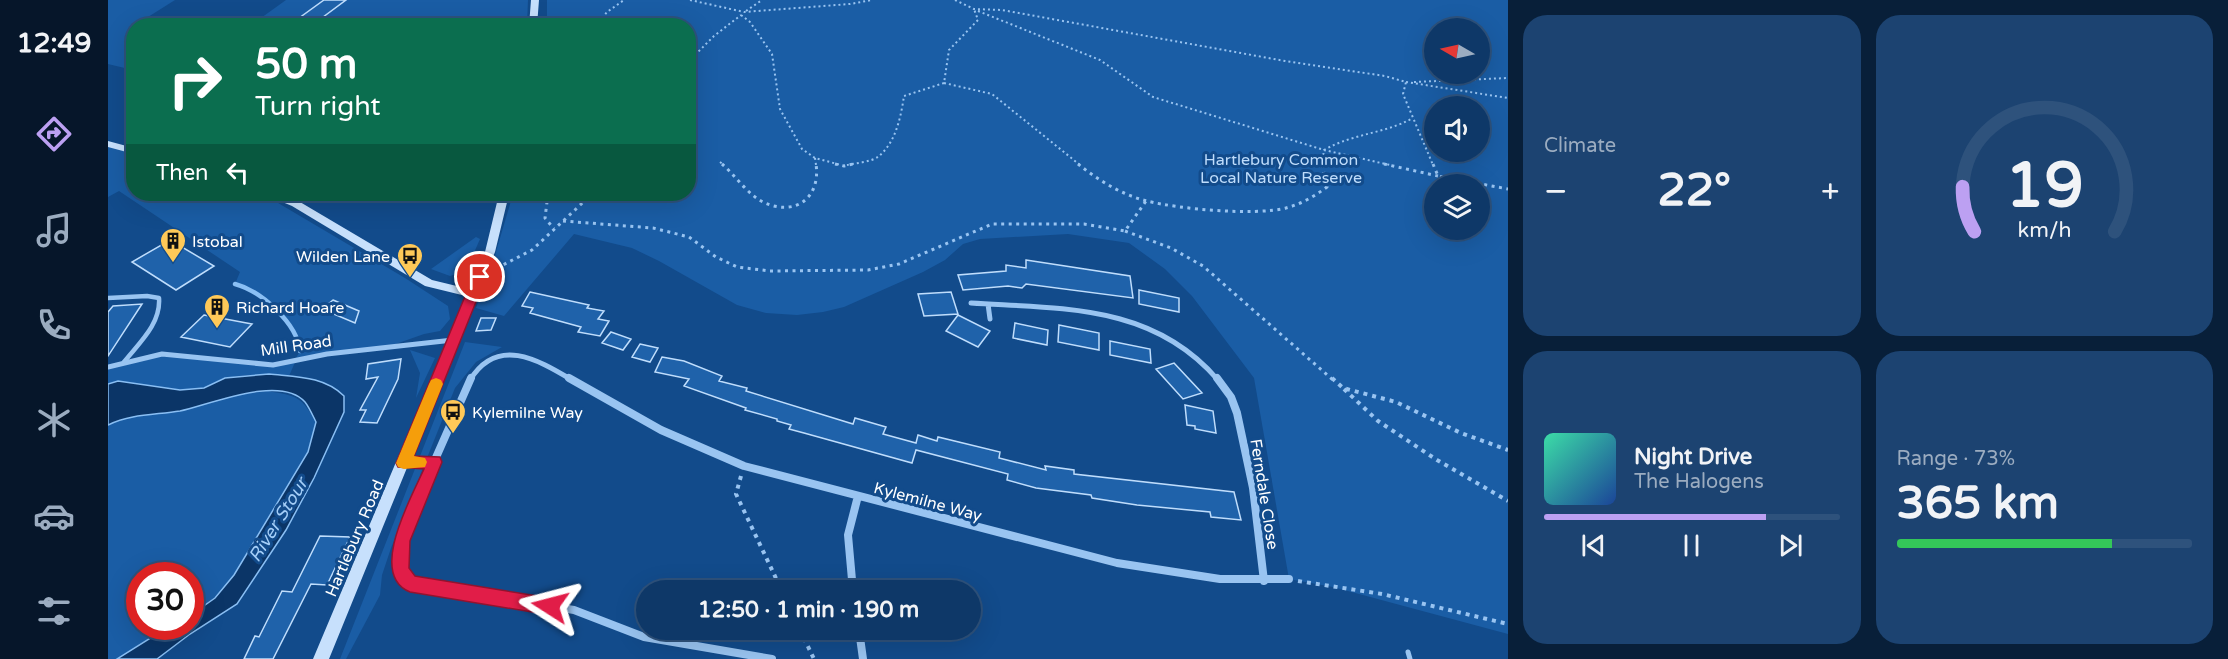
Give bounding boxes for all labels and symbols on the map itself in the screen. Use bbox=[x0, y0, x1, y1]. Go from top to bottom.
north arrow bbox=[1424, 18, 1490, 84]
park label: Hartlebury Common Local Nature Reserve bbox=[1200, 150, 1362, 188]
building icon: Istobal bbox=[158, 226, 188, 264]
place label: Istobal bbox=[192, 232, 243, 252]
bus stop icon: Wilden Lane bbox=[395, 241, 425, 279]
place label: Wilden Lane bbox=[296, 247, 390, 267]
pin bbox=[454, 251, 505, 302]
building icon: Richard Hoare bbox=[202, 292, 232, 330]
place label: Richard Hoare bbox=[236, 298, 344, 318]
street label: Mill Road bbox=[259, 331, 333, 361]
bus stop icon: Kylemilne Way bbox=[438, 397, 468, 435]
place label: Kylemilne Way bbox=[472, 403, 583, 423]
street label: Ferndale Close bbox=[1245, 437, 1283, 551]
water label: River Stour bbox=[244, 472, 314, 566]
street label: Hartlebury Road bbox=[321, 477, 389, 600]
street label: Kylemilne Way bbox=[872, 478, 984, 526]
speed limit sign: 30 bbox=[126, 562, 204, 640]
position arrow bbox=[518, 574, 582, 638]

